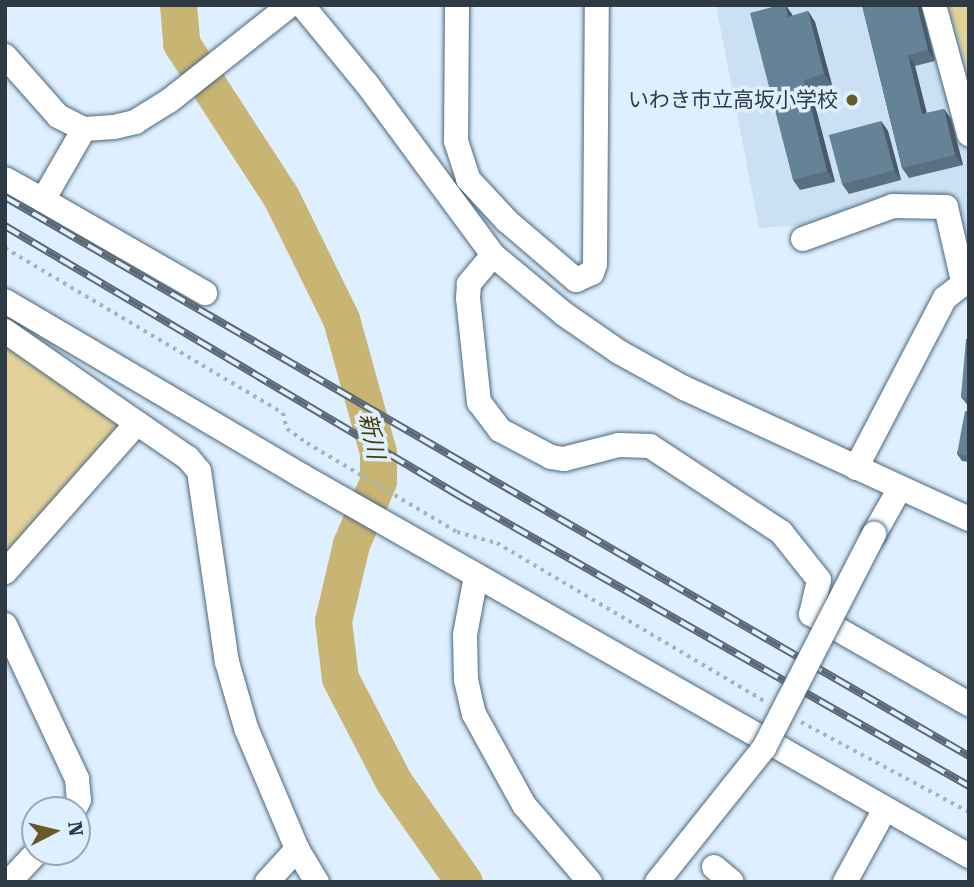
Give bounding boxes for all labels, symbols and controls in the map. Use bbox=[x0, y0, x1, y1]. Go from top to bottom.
place label: いわき市立高坂小学校 bbox=[628, 87, 838, 113]
marker: いわき市立高坂小学校 bbox=[844, 92, 860, 108]
water label: 新川 bbox=[353, 411, 389, 461]
north arrow bbox=[21, 796, 91, 866]
text: N bbox=[63, 820, 88, 837]

